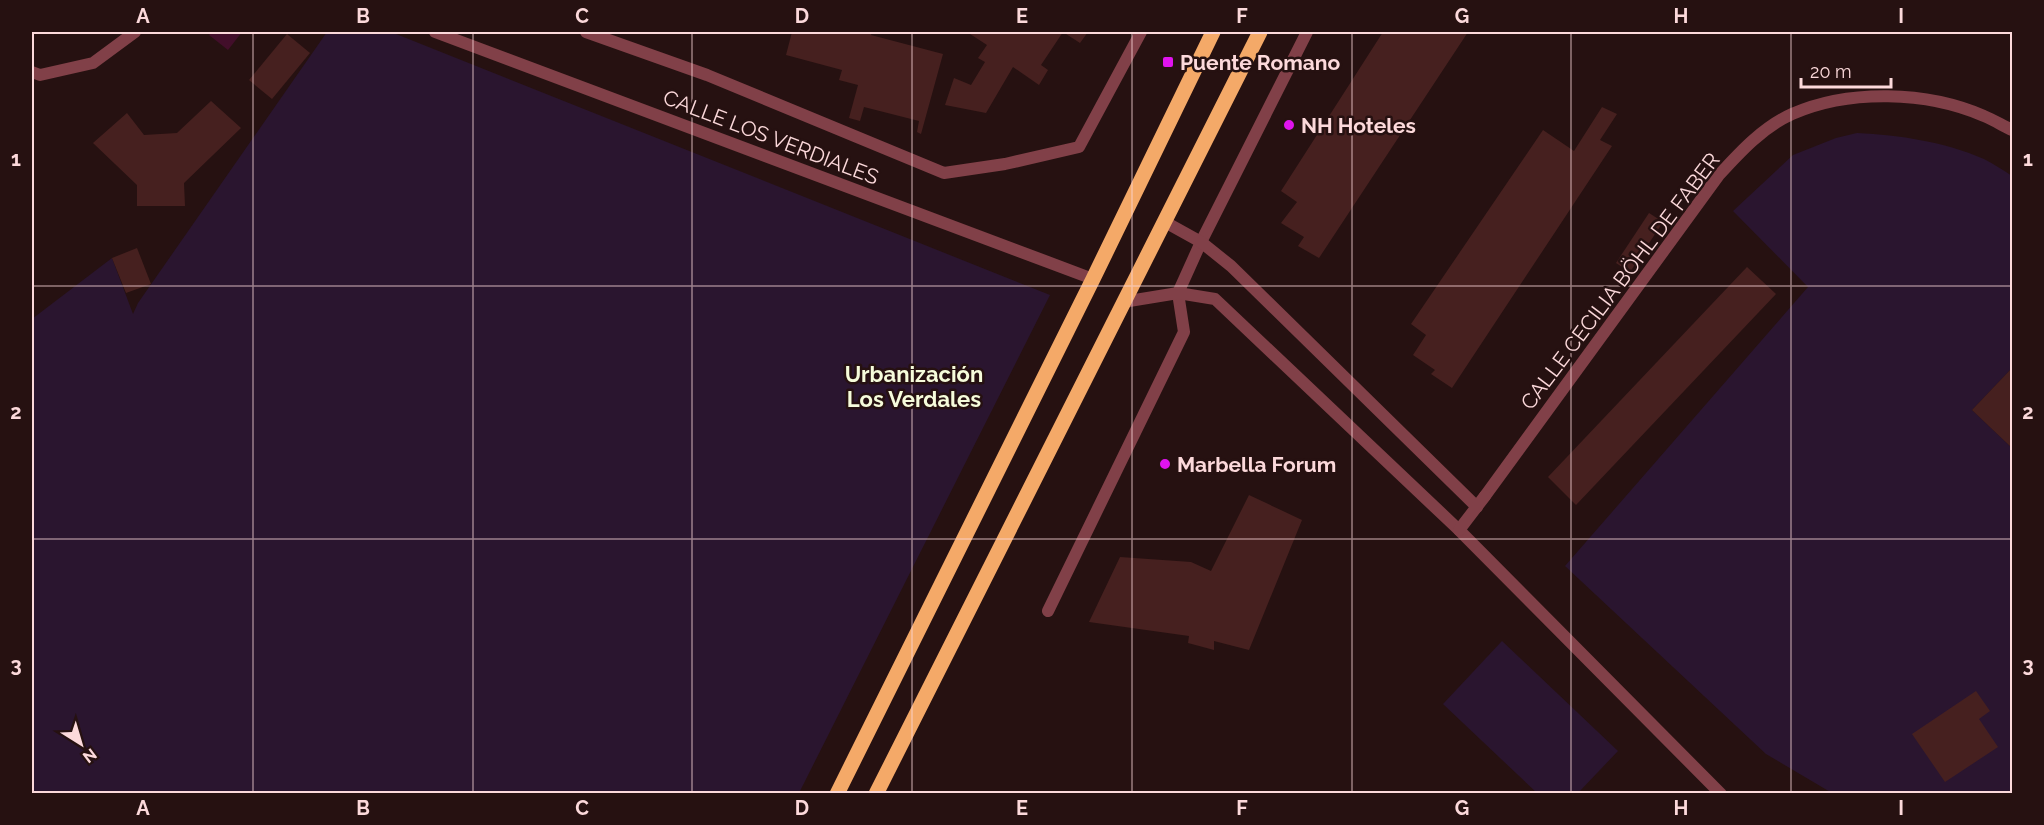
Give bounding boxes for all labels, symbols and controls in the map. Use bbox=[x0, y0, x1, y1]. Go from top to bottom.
text: A bbox=[136, 4, 150, 28]
text: B bbox=[356, 4, 370, 28]
text: C bbox=[575, 4, 589, 28]
text: D bbox=[795, 4, 809, 28]
text: E bbox=[1016, 4, 1028, 28]
text: F bbox=[1236, 4, 1248, 28]
text: G bbox=[1455, 4, 1469, 28]
text: H bbox=[1674, 4, 1688, 28]
text: I bbox=[1898, 4, 1904, 28]
place label: Puente Romano bbox=[1180, 50, 1340, 75]
scale bar bbox=[1801, 51, 1891, 89]
marker: Puente Romano bbox=[1161, 55, 1175, 69]
text: 20 m bbox=[1810, 61, 1852, 82]
street label: CALLE LOS VERDIALES bbox=[660, 84, 882, 190]
place label: NH Hoteles bbox=[1301, 113, 1416, 138]
marker: NH Hoteles bbox=[1282, 118, 1296, 132]
text: 1 bbox=[11, 147, 21, 171]
text: 1 bbox=[2023, 147, 2033, 171]
street label: CALLE CECILIA BÖHL DE FABER bbox=[1515, 148, 1725, 414]
district label: Urbanización Los Verdales bbox=[845, 361, 983, 412]
text: 2 bbox=[10, 400, 22, 424]
text: 2 bbox=[2022, 400, 2034, 424]
place label: Marbella Forum bbox=[1177, 452, 1336, 477]
marker: Marbella Forum bbox=[1158, 457, 1172, 471]
text: 3 bbox=[10, 653, 22, 677]
text: 3 bbox=[2022, 653, 2034, 677]
north arrow bbox=[51, 714, 111, 774]
text: N bbox=[79, 744, 100, 767]
text: A bbox=[136, 796, 150, 820]
text: B bbox=[356, 796, 370, 820]
text: C bbox=[575, 796, 589, 820]
text: D bbox=[795, 796, 809, 820]
text: E bbox=[1016, 796, 1028, 820]
text: F bbox=[1236, 796, 1248, 820]
text: G bbox=[1455, 796, 1469, 820]
text: H bbox=[1674, 796, 1688, 820]
text: I bbox=[1898, 796, 1904, 820]

